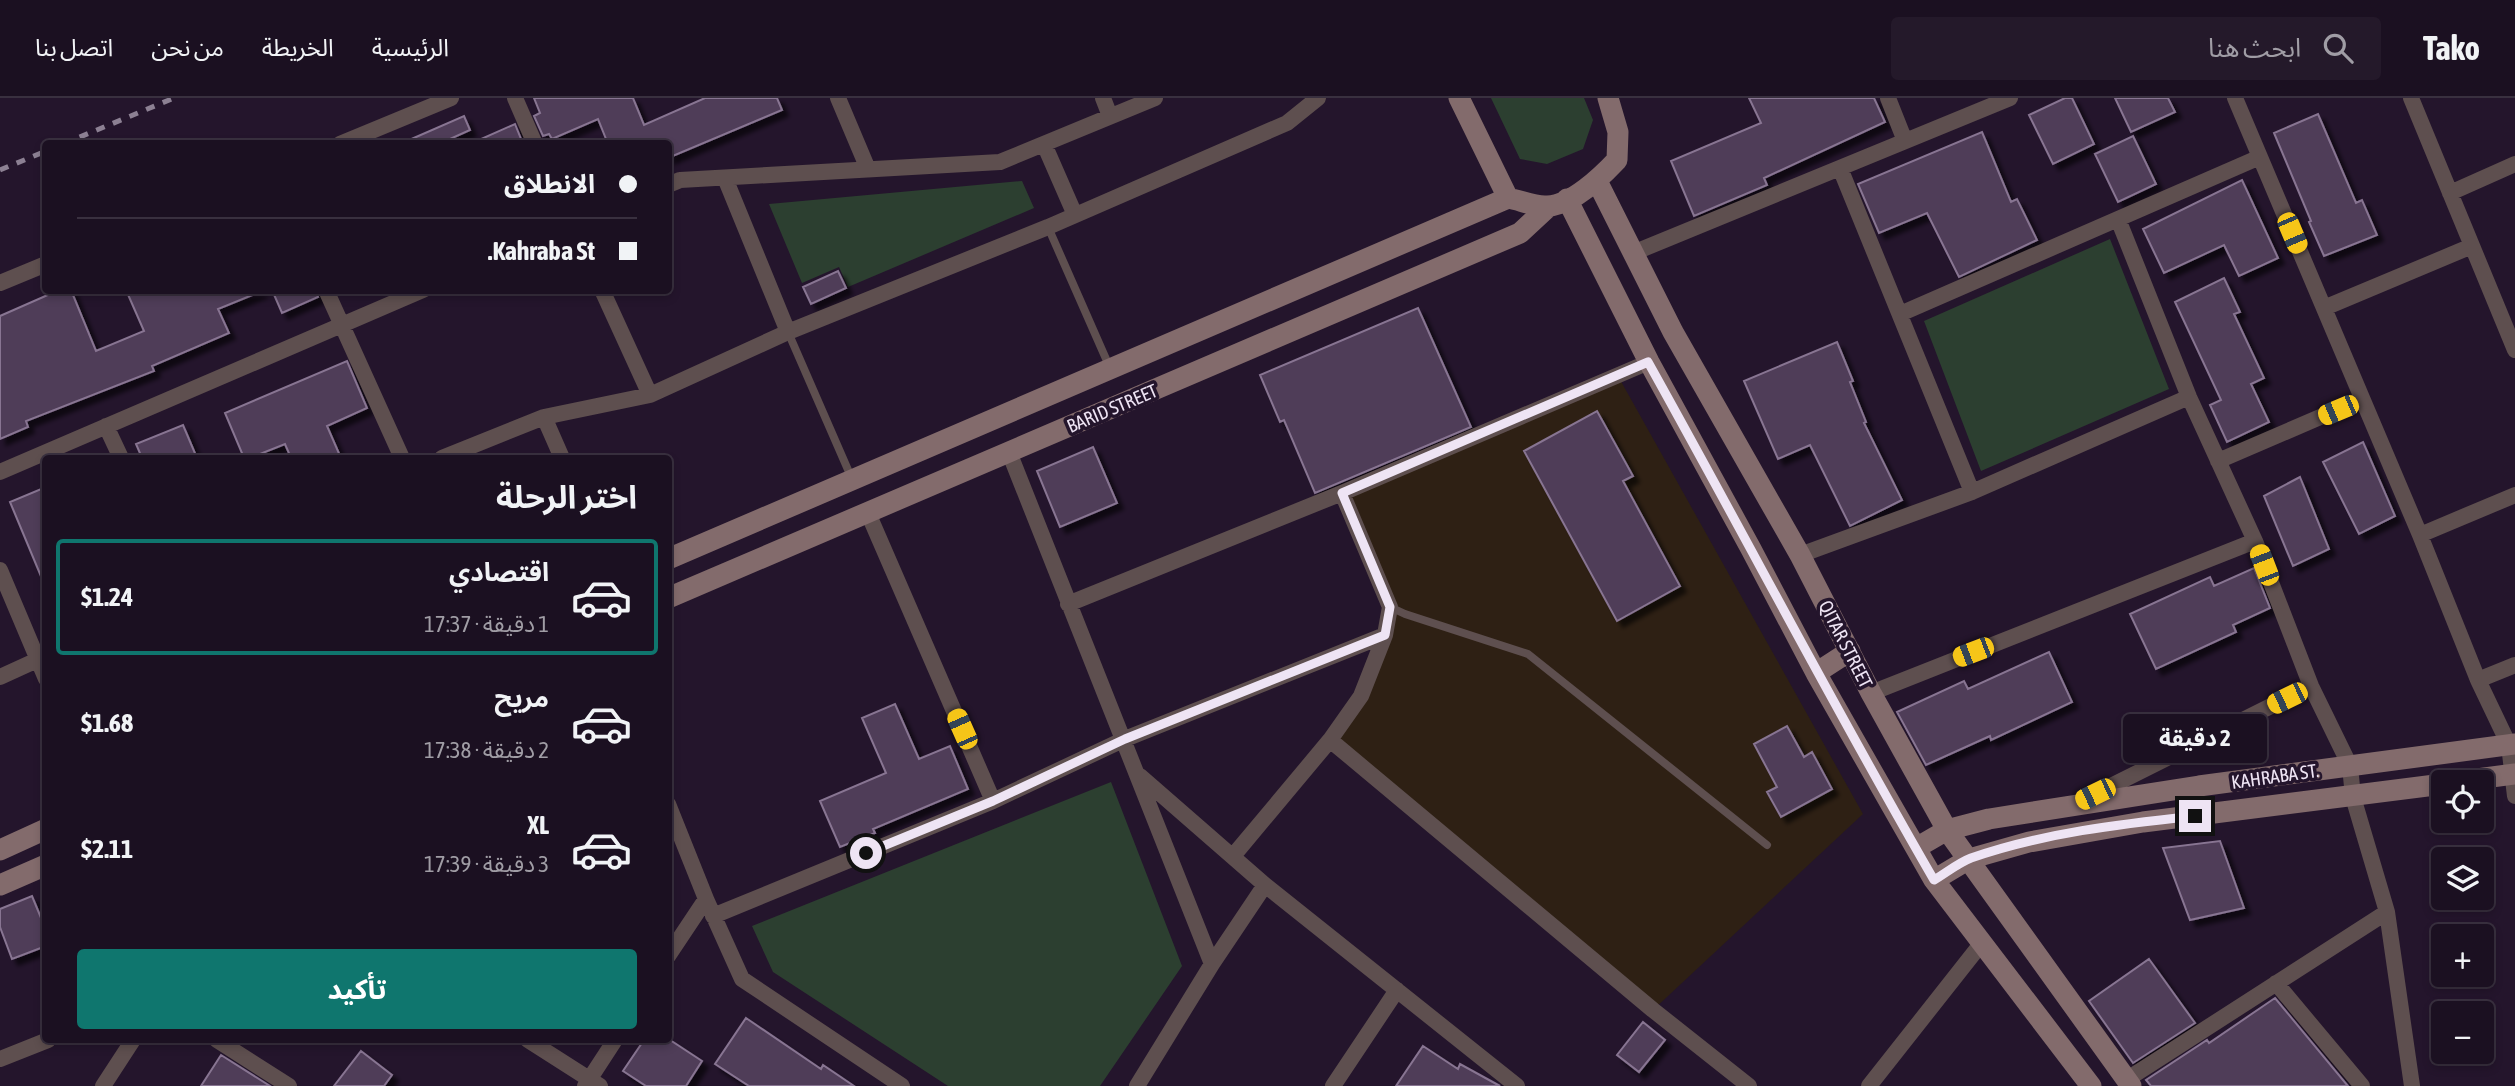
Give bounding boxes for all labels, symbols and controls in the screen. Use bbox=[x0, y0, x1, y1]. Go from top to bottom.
search box bbox=[1891, 17, 2381, 80]
icon: search bbox=[2319, 29, 2357, 67]
text: Tako bbox=[2423, 29, 2480, 67]
text: ابحث هنا bbox=[2208, 33, 2301, 63]
text: اتصل بنا bbox=[35, 34, 113, 61]
text: من نحن bbox=[151, 34, 224, 61]
text: الخريطة bbox=[262, 34, 334, 61]
text: الرئيسية bbox=[372, 34, 449, 61]
text: الانطلاق bbox=[504, 169, 595, 199]
car bbox=[2275, 210, 2310, 256]
text: Kahraba St. bbox=[488, 236, 595, 266]
street label: BARID STREET bbox=[1063, 379, 1161, 437]
car bbox=[2315, 392, 2362, 428]
text: اختر الرحلة bbox=[496, 478, 637, 515]
car bbox=[2247, 542, 2282, 588]
text: اقتصادي bbox=[449, 557, 549, 587]
icon: car bbox=[570, 566, 633, 629]
text: $1.24 bbox=[81, 582, 133, 612]
street label: QITAR STREET bbox=[1815, 597, 1878, 692]
text: 1 دقيقة · 17:37 bbox=[424, 611, 549, 637]
car bbox=[1950, 635, 1997, 669]
car bbox=[2264, 679, 2311, 717]
text: مريح bbox=[494, 683, 549, 713]
icon: car bbox=[570, 692, 633, 755]
car bbox=[944, 706, 981, 752]
text: $1.68 bbox=[81, 708, 133, 738]
callout: 2 دقيقة bbox=[2123, 714, 2267, 764]
text: 2 دقيقة bbox=[2159, 725, 2231, 751]
text: 2 دقيقة · 17:38 bbox=[424, 737, 549, 763]
street label: KAHRABA ST. bbox=[2230, 759, 2320, 793]
map controls bbox=[2431, 770, 2494, 1064]
button: locate bbox=[2431, 770, 2494, 833]
car bbox=[2072, 775, 2119, 813]
route end bbox=[2179, 800, 2211, 832]
text: XL bbox=[527, 810, 549, 840]
icon: car bbox=[570, 818, 633, 881]
text: $2.11 bbox=[81, 834, 133, 864]
route start bbox=[850, 837, 882, 869]
button: layers bbox=[2431, 847, 2494, 910]
text: 3 دقيقة · 17:39 bbox=[424, 851, 549, 877]
button: + bbox=[2431, 924, 2494, 987]
button: تأكيد bbox=[77, 949, 637, 1029]
button: − bbox=[2431, 1001, 2494, 1064]

